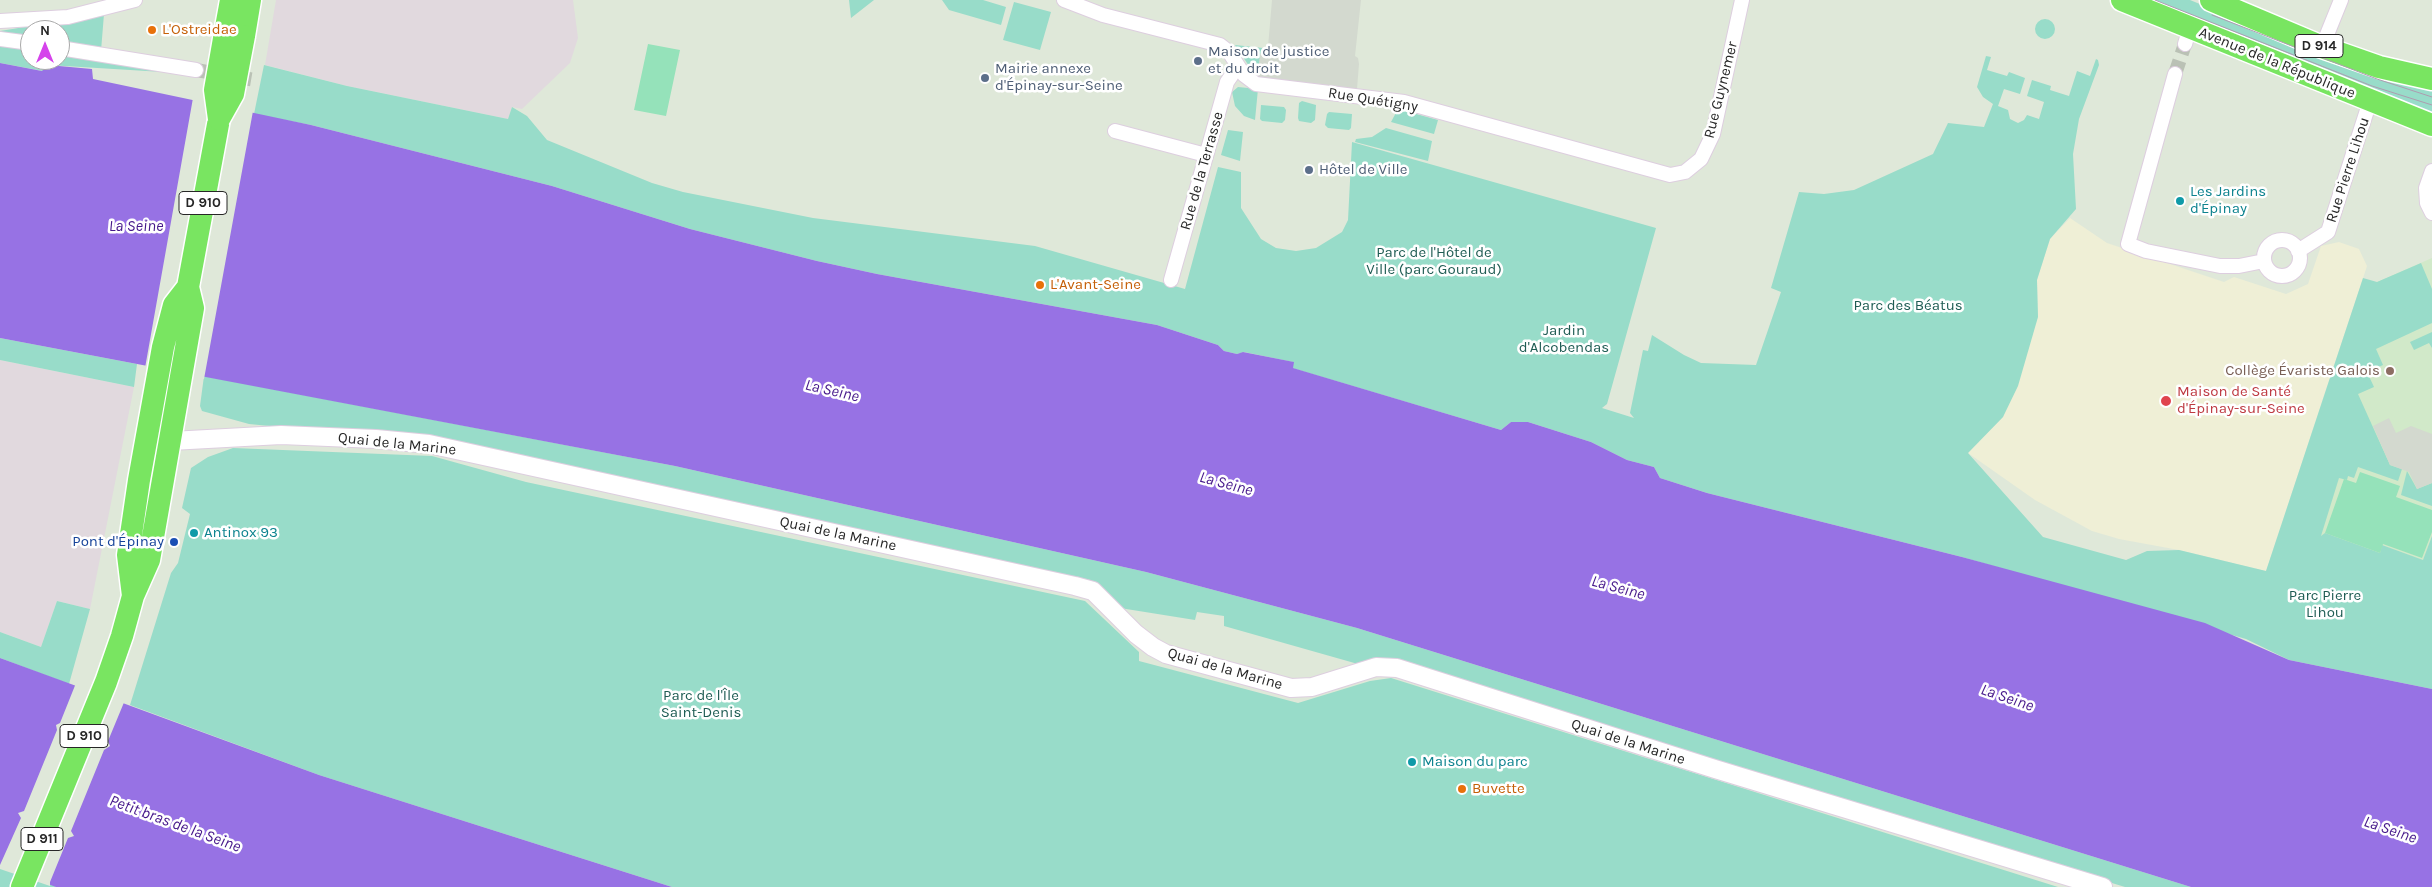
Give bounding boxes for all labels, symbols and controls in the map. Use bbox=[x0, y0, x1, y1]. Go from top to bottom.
north arrow bbox=[20, 20, 70, 70]
place label: L'Ostreidae bbox=[162, 21, 237, 39]
text: N bbox=[40, 22, 50, 39]
street label: Avenue de la République bbox=[2196, 23, 2358, 103]
marker: L'Ostreidae bbox=[146, 24, 158, 36]
road number: D 914 bbox=[2295, 34, 2343, 58]
street label: Rue Guynemer bbox=[1700, 40, 1742, 140]
place label: Maison de justice et du droit bbox=[1208, 43, 1329, 78]
marker: Maison de justice et du droit bbox=[1192, 55, 1204, 67]
place label: Mairie annexe d'Épinay-sur-Seine bbox=[995, 60, 1123, 95]
marker: Mairie annexe d'Épinay-sur-Seine bbox=[979, 72, 991, 84]
street label: Rue Quétigny bbox=[1327, 84, 1419, 116]
street label: Rue de la Terrasse bbox=[1176, 110, 1228, 232]
street label: Rue Pierre Lihou bbox=[2322, 115, 2374, 225]
place label: Hôtel de Ville bbox=[1319, 161, 1407, 179]
marker: Hôtel de Ville bbox=[1303, 164, 1315, 176]
place label: Les Jardins d'Épinay bbox=[2190, 183, 2266, 218]
road number: D 910 bbox=[179, 192, 227, 214]
marker: Les Jardins d'Épinay bbox=[2174, 195, 2186, 207]
water label: La Seine bbox=[109, 216, 163, 236]
park label: Parc de l'Hôtel de Ville (parc Gouraud) bbox=[1366, 244, 1502, 279]
place label: L'Avant-Seine bbox=[1050, 276, 1141, 294]
marker: L'Avant-Seine bbox=[1034, 279, 1046, 291]
park label: Parc des Béatus bbox=[1853, 297, 1963, 315]
park label: Jardin d'Alcobendas bbox=[1519, 322, 1609, 357]
place label: Collège Évariste Galois bbox=[2225, 362, 2380, 380]
marker: Collège Évariste Galois bbox=[2384, 365, 2396, 377]
water label: La Seine bbox=[803, 375, 861, 407]
place label: Maison de Santé d'Épinay-sur-Seine bbox=[2177, 383, 2305, 418]
marker: Maison de Santé d'Épinay-sur-Seine bbox=[2159, 394, 2173, 408]
street label: Quai de la Marine bbox=[337, 429, 457, 459]
water label: La Seine bbox=[1197, 468, 1255, 500]
street label: Quai de la Marine bbox=[778, 513, 898, 555]
place label: Antinox 93 bbox=[204, 524, 278, 542]
marker: Antinox 93 bbox=[188, 527, 200, 539]
place label: Pont d'Épinay bbox=[72, 533, 164, 551]
marker: Pont d'Épinay bbox=[168, 536, 180, 548]
water label: La Seine bbox=[1589, 572, 1647, 604]
park label: Parc Pierre Lihou bbox=[2289, 587, 2361, 622]
street label: Quai de la Marine bbox=[1165, 644, 1285, 694]
water label: La Seine bbox=[1978, 680, 2036, 716]
park label: Parc de l'Île Saint-Denis bbox=[661, 687, 741, 722]
street label: Quai de la Marine bbox=[1569, 715, 1687, 769]
road number: D 910 bbox=[60, 724, 108, 748]
place label: Maison du parc bbox=[1422, 753, 1528, 771]
marker: Maison du parc bbox=[1406, 756, 1418, 768]
place label: Buvette bbox=[1472, 780, 1525, 798]
marker: Buvette bbox=[1456, 783, 1468, 795]
water label: Petit bras de la Seine bbox=[107, 791, 243, 857]
water label: La Seine bbox=[2361, 812, 2419, 848]
road number: D 911 bbox=[21, 828, 63, 851]

